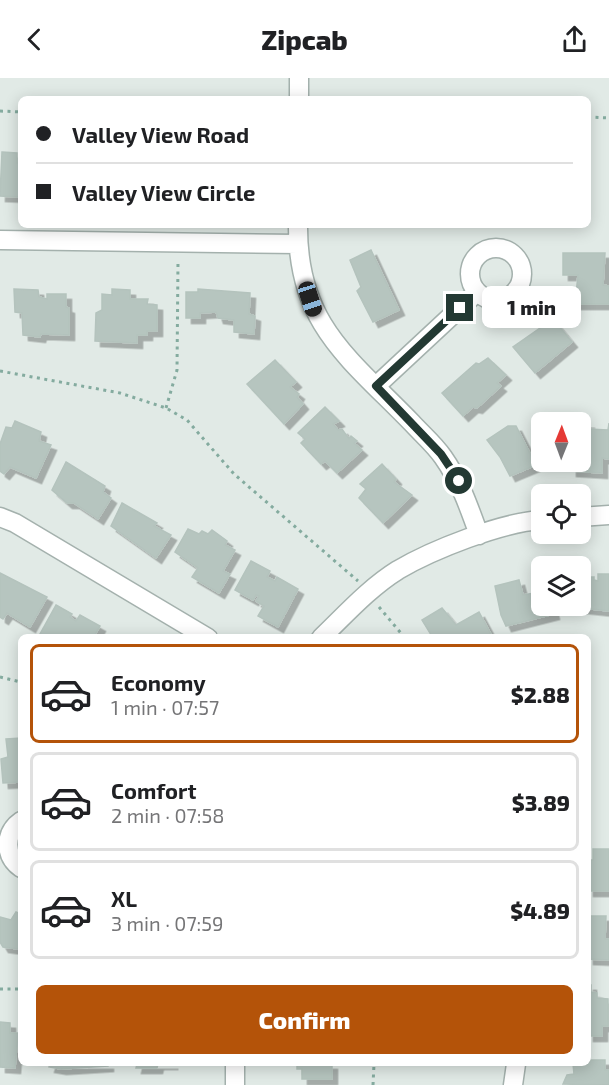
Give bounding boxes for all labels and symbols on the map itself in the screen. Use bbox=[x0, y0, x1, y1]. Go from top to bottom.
car bbox=[296, 279, 324, 319]
callout: 1 min bbox=[481, 287, 580, 329]
route end bbox=[446, 294, 473, 321]
north arrow bbox=[531, 412, 591, 472]
route start bbox=[445, 467, 472, 494]

